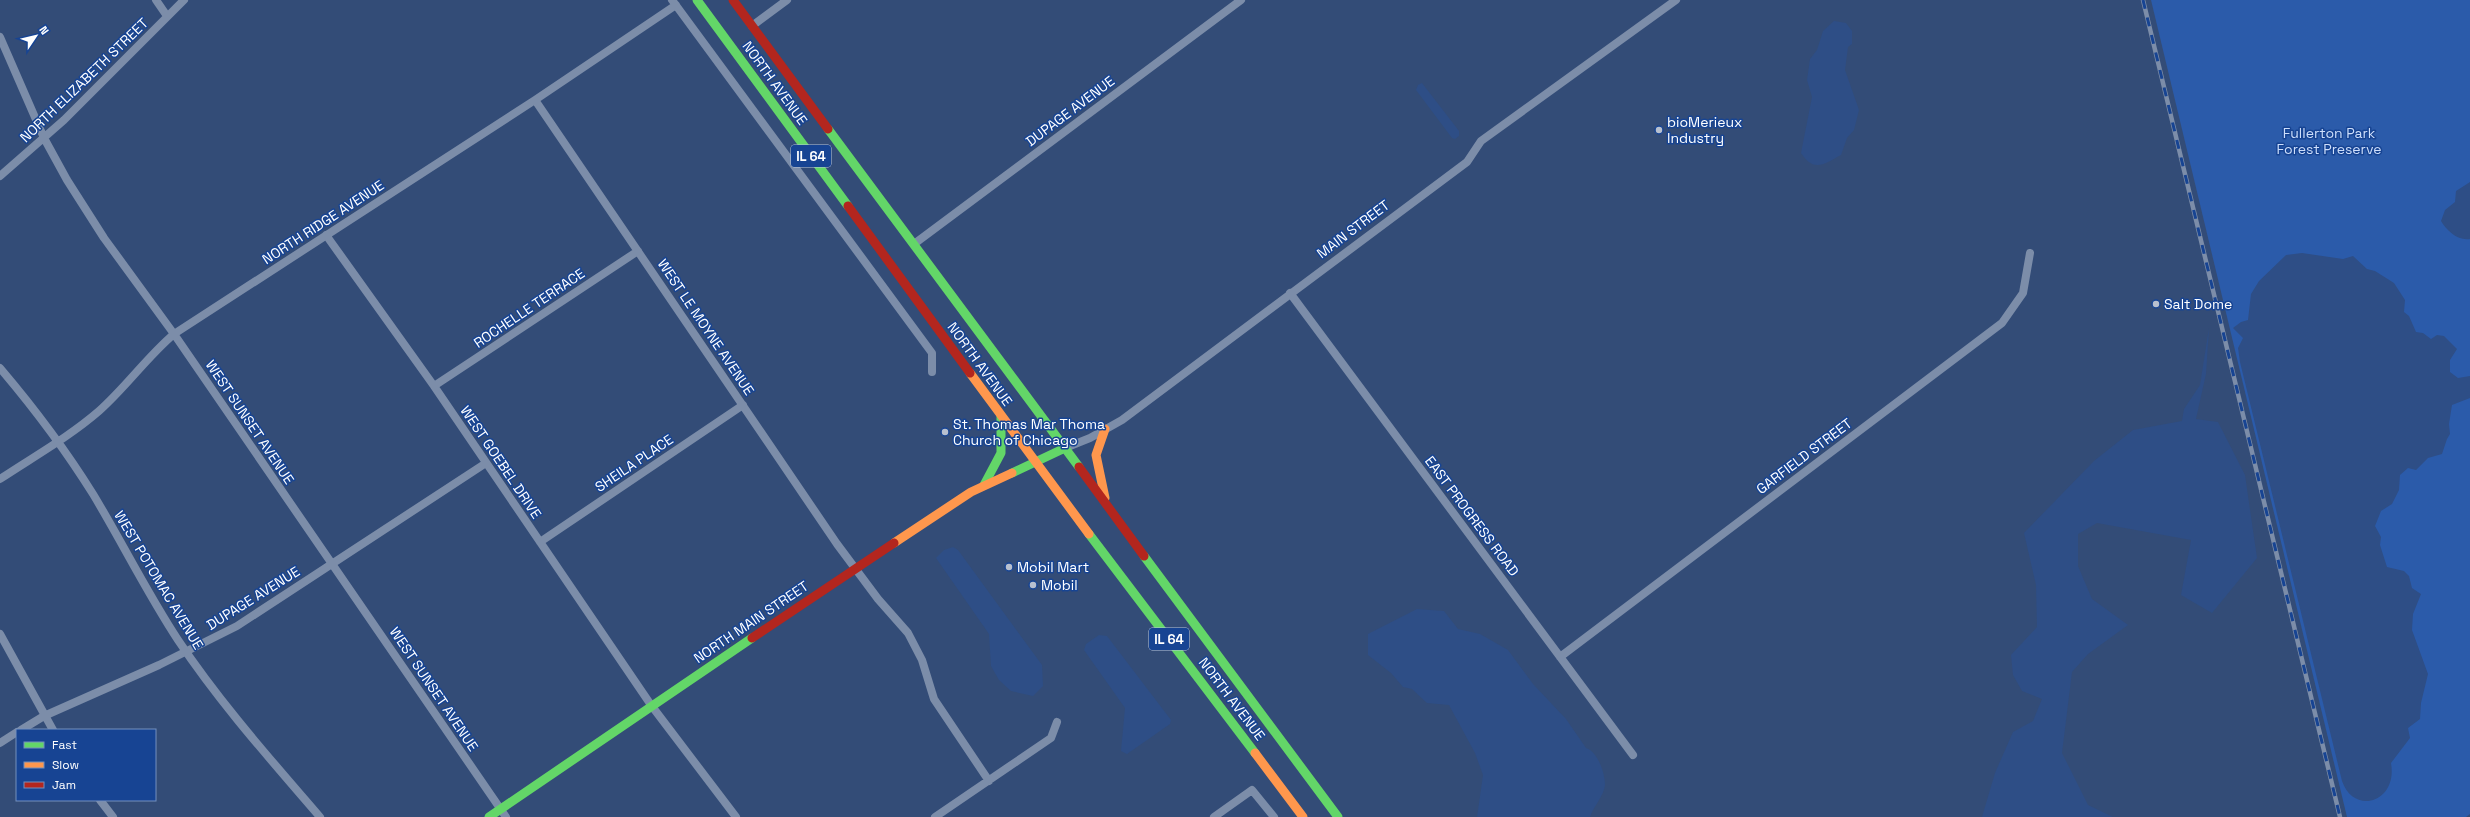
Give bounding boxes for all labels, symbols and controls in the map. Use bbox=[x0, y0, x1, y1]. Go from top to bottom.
street label: NORTH ELIZABETH STREET bbox=[16, 14, 152, 146]
north arrow bbox=[16, 16, 56, 56]
street label: NORTH AVENUE bbox=[739, 38, 812, 129]
street label: DUPAGE AVENUE bbox=[1022, 72, 1118, 150]
place label: bioMerieux Industry bbox=[1667, 113, 1742, 147]
park label: Fullerton Park Forest Preserve bbox=[2277, 124, 2381, 158]
marker: bioMerieux Industry bbox=[1654, 125, 1664, 135]
road number: IL 64 bbox=[791, 145, 831, 167]
street label: NORTH RIDGE AVENUE bbox=[259, 176, 387, 268]
street label: MAIN STREET bbox=[1313, 196, 1393, 262]
street label: WEST LE MOYNE AVENUE bbox=[654, 256, 758, 399]
street label: ROCHELLE TERRACE bbox=[470, 264, 588, 352]
place label: Salt Dome bbox=[2164, 295, 2232, 313]
marker: Salt Dome bbox=[2151, 299, 2161, 309]
street label: NORTH AVENUE bbox=[944, 319, 1017, 410]
street label: WEST SUNSET AVENUE bbox=[202, 357, 298, 488]
street label: WEST GOEBEL DRIVE bbox=[457, 402, 546, 522]
street label: GARFIELD STREET bbox=[1752, 414, 1856, 498]
place label: St. Thomas Mar Thoma Church of Chicago bbox=[953, 415, 1105, 449]
marker: St. Thomas Mar Thoma Church of Chicago bbox=[940, 427, 950, 437]
street label: SHEILA PLACE bbox=[591, 430, 677, 496]
street label: EAST PROGRESS ROAD bbox=[1421, 452, 1523, 580]
street label: WEST POTOMAC AVENUE bbox=[110, 507, 208, 653]
place label: Mobil Mart bbox=[1017, 558, 1089, 576]
street label: DUPAGE AVENUE bbox=[203, 562, 303, 634]
marker: Mobil Mart bbox=[1004, 562, 1014, 572]
place label: Mobil bbox=[1041, 576, 1078, 594]
street label: NORTH MAIN STREET bbox=[690, 577, 812, 667]
marker: Mobil bbox=[1028, 580, 1038, 590]
street label: WEST SUNSET AVENUE bbox=[386, 624, 482, 755]
road number: IL 64 bbox=[1149, 628, 1189, 650]
street label: NORTH AVENUE bbox=[1195, 654, 1269, 744]
legend bbox=[16, 729, 156, 801]
text: Fast bbox=[52, 737, 77, 753]
text: Slow bbox=[52, 757, 79, 773]
text: Jam bbox=[52, 777, 76, 793]

